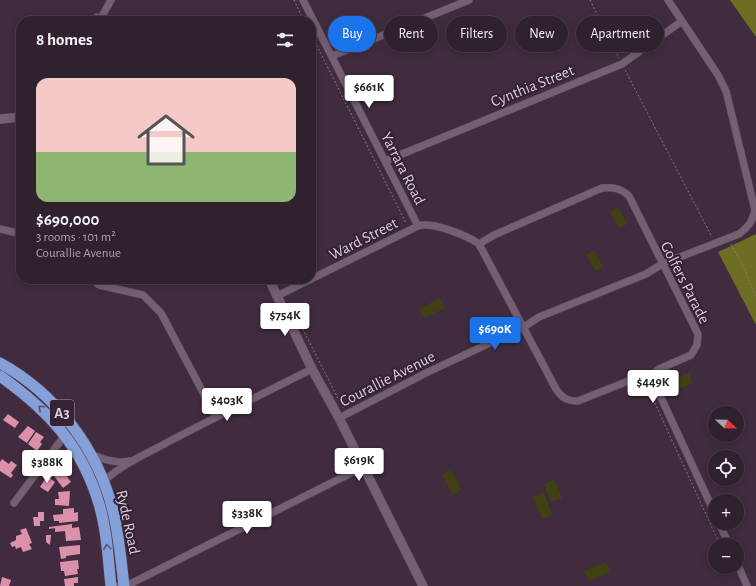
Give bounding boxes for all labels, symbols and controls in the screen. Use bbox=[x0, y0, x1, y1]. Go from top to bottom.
chip: Buy bbox=[328, 16, 376, 52]
chip: Rent bbox=[384, 16, 438, 52]
chip: Filters bbox=[446, 16, 507, 52]
chip: New bbox=[515, 16, 568, 52]
chip: Apartment bbox=[576, 16, 664, 52]
icon: filters bbox=[274, 29, 296, 51]
text: 8 homes bbox=[36, 31, 93, 48]
street label: Cynthia Street bbox=[488, 62, 577, 111]
pin: $661K bbox=[341, 75, 397, 109]
text: $661K bbox=[354, 81, 384, 94]
icon: home bbox=[130, 104, 202, 176]
street label: Yarrara Road bbox=[378, 130, 428, 207]
text: $690,000 bbox=[36, 211, 99, 228]
street label: Ward Street bbox=[327, 215, 400, 263]
text: 3 rooms · 101 m² bbox=[36, 231, 116, 244]
street label: Golfers Parade bbox=[658, 239, 713, 326]
text: Courallie Avenue bbox=[36, 247, 121, 260]
pin: $754K bbox=[257, 303, 313, 337]
text: $754K bbox=[269, 309, 301, 322]
pin: $690K bbox=[467, 317, 523, 351]
text: $690K bbox=[479, 323, 511, 336]
street label: Courallie Avenue bbox=[337, 348, 438, 410]
pin: $449K bbox=[625, 370, 681, 404]
text: $449K bbox=[637, 376, 669, 389]
pin: $403K bbox=[199, 388, 255, 422]
text: $403K bbox=[211, 394, 243, 407]
road number: A3 bbox=[50, 400, 74, 426]
one-way arrow bbox=[38, 405, 46, 412]
north arrow bbox=[708, 406, 744, 442]
map controls bbox=[708, 406, 744, 574]
pin: $619K bbox=[331, 448, 387, 482]
pin: $388K bbox=[19, 450, 75, 484]
button: locate bbox=[708, 450, 744, 486]
text: $619K bbox=[344, 454, 374, 467]
text: $388K bbox=[31, 456, 63, 469]
street label: Ryde Road bbox=[112, 489, 143, 556]
button: + bbox=[708, 494, 744, 530]
pin: $338K bbox=[219, 501, 275, 535]
text: $338K bbox=[231, 507, 263, 520]
button: − bbox=[708, 538, 744, 574]
one-way arrow bbox=[103, 544, 112, 550]

